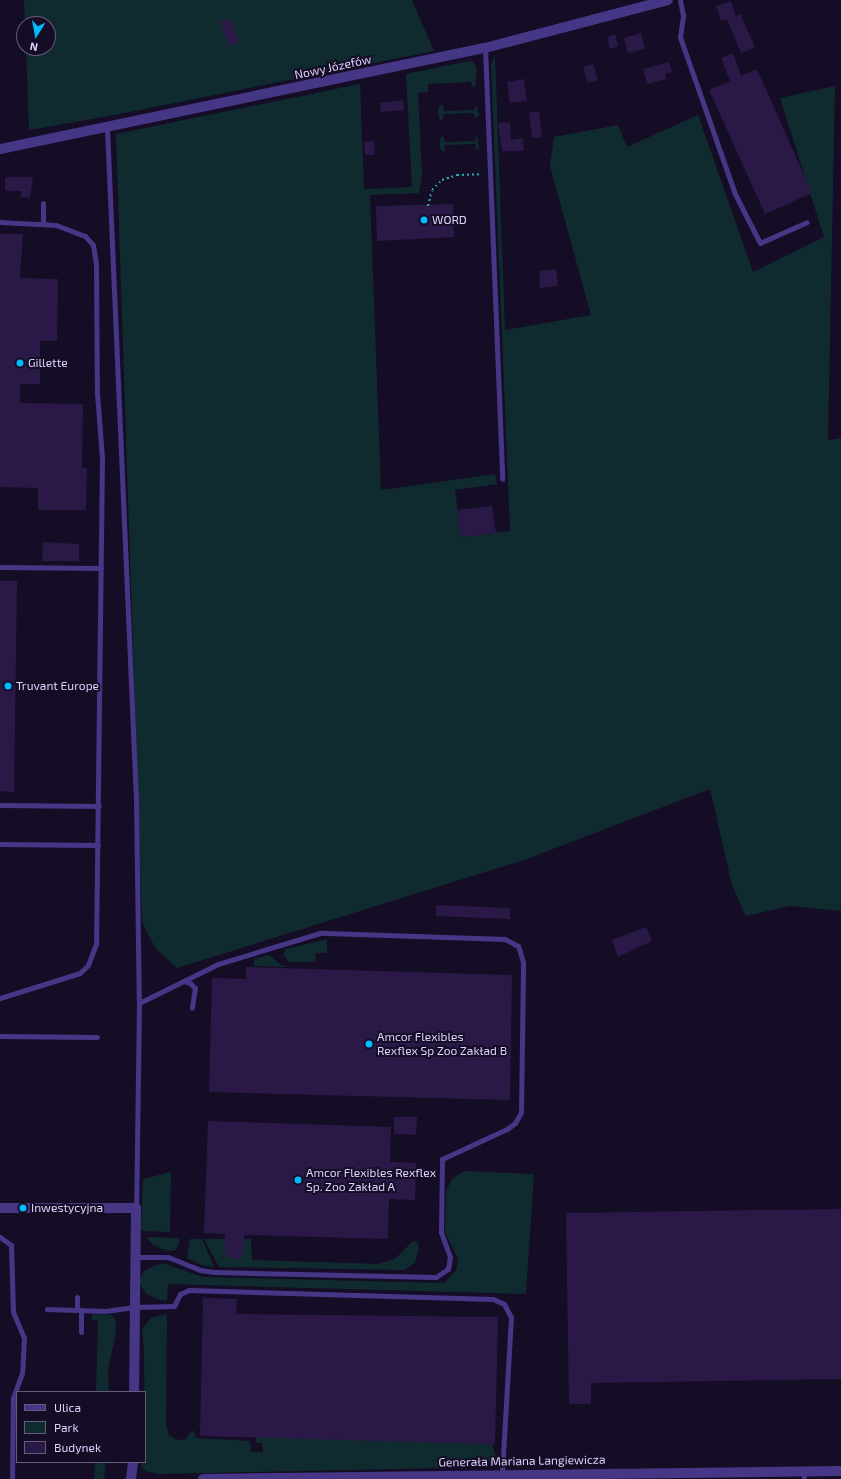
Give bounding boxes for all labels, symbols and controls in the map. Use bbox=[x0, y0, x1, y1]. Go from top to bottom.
north arrow bbox=[16, 16, 56, 56]
text: N bbox=[29, 40, 39, 54]
street label: Nowy Józefów bbox=[293, 52, 373, 82]
place label: WORD bbox=[432, 213, 467, 227]
marker: WORD bbox=[419, 215, 429, 225]
place label: Gillette bbox=[28, 356, 68, 370]
marker: Gillette bbox=[15, 358, 25, 368]
place label: Truvant Europe bbox=[16, 679, 99, 693]
marker: Truvant Europe bbox=[3, 681, 13, 691]
place label: Amcor Flexibles Rexflex Sp Zoo Zakład B bbox=[377, 1030, 507, 1058]
marker: Amcor Flexibles Rexflex Sp Zoo Zakład B bbox=[364, 1039, 374, 1049]
place label: Amcor Flexibles Rexflex Sp. Zoo Zakład A bbox=[306, 1166, 436, 1194]
marker: Amcor Flexibles Rexflex Sp. Zoo Zakład A bbox=[293, 1175, 303, 1185]
place label: Inwestycyjna bbox=[31, 1201, 103, 1215]
marker: Inwestycyjna bbox=[18, 1203, 28, 1213]
legend bbox=[16, 1391, 146, 1463]
text: Ulica bbox=[54, 1400, 81, 1414]
text: Park bbox=[54, 1420, 79, 1434]
text: Budynek bbox=[54, 1440, 101, 1454]
street label: Generała Mariana Langiewicza bbox=[438, 1452, 606, 1470]

